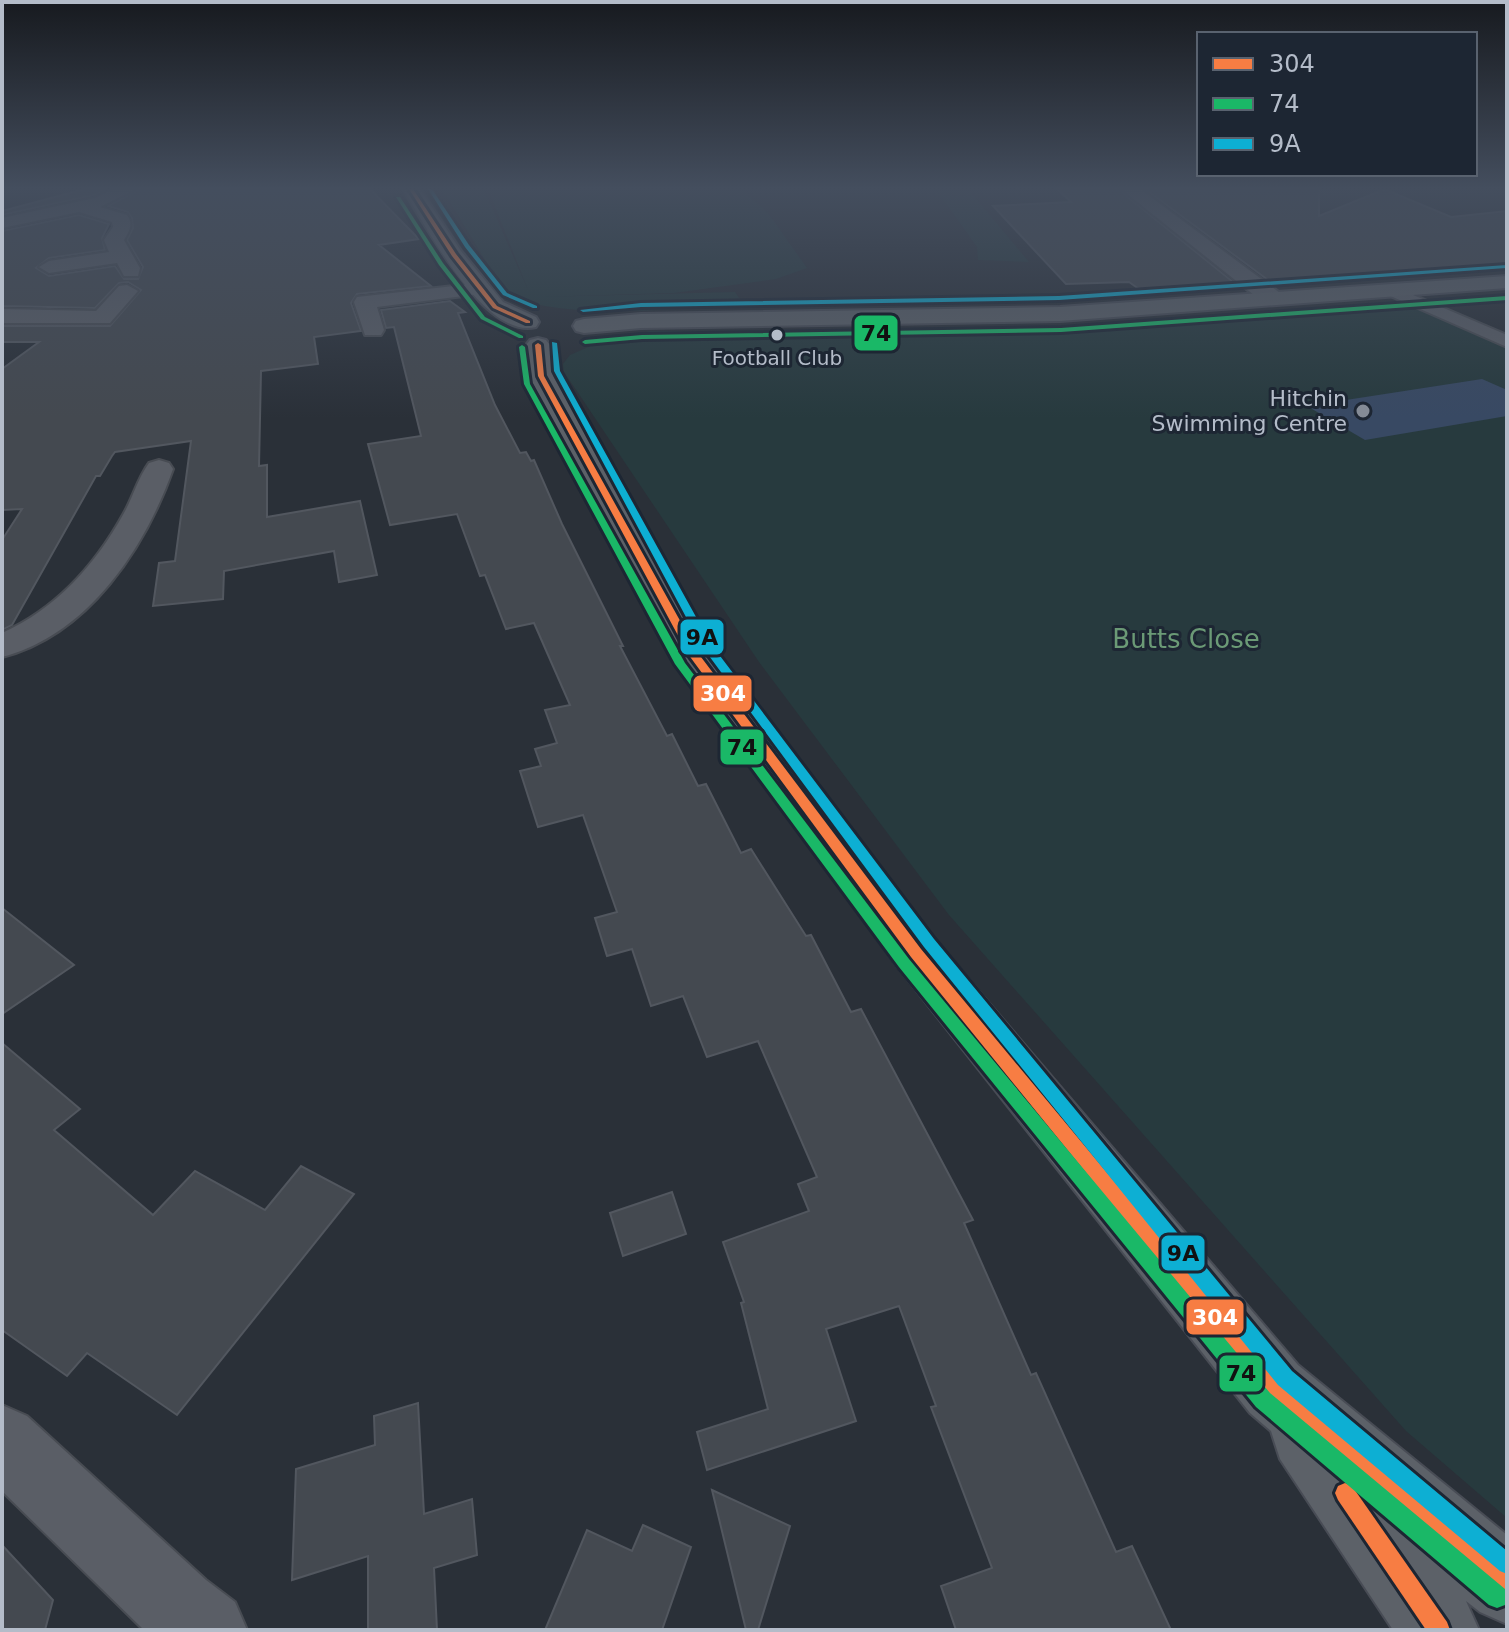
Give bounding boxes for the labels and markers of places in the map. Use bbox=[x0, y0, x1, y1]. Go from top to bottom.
marker: Football Club bbox=[769, 327, 785, 343]
place label: Football Club bbox=[712, 346, 842, 370]
place label: Hitchin Swimming Centre bbox=[1151, 386, 1347, 436]
marker: Hitchin Swimming Centre bbox=[1354, 402, 1372, 420]

